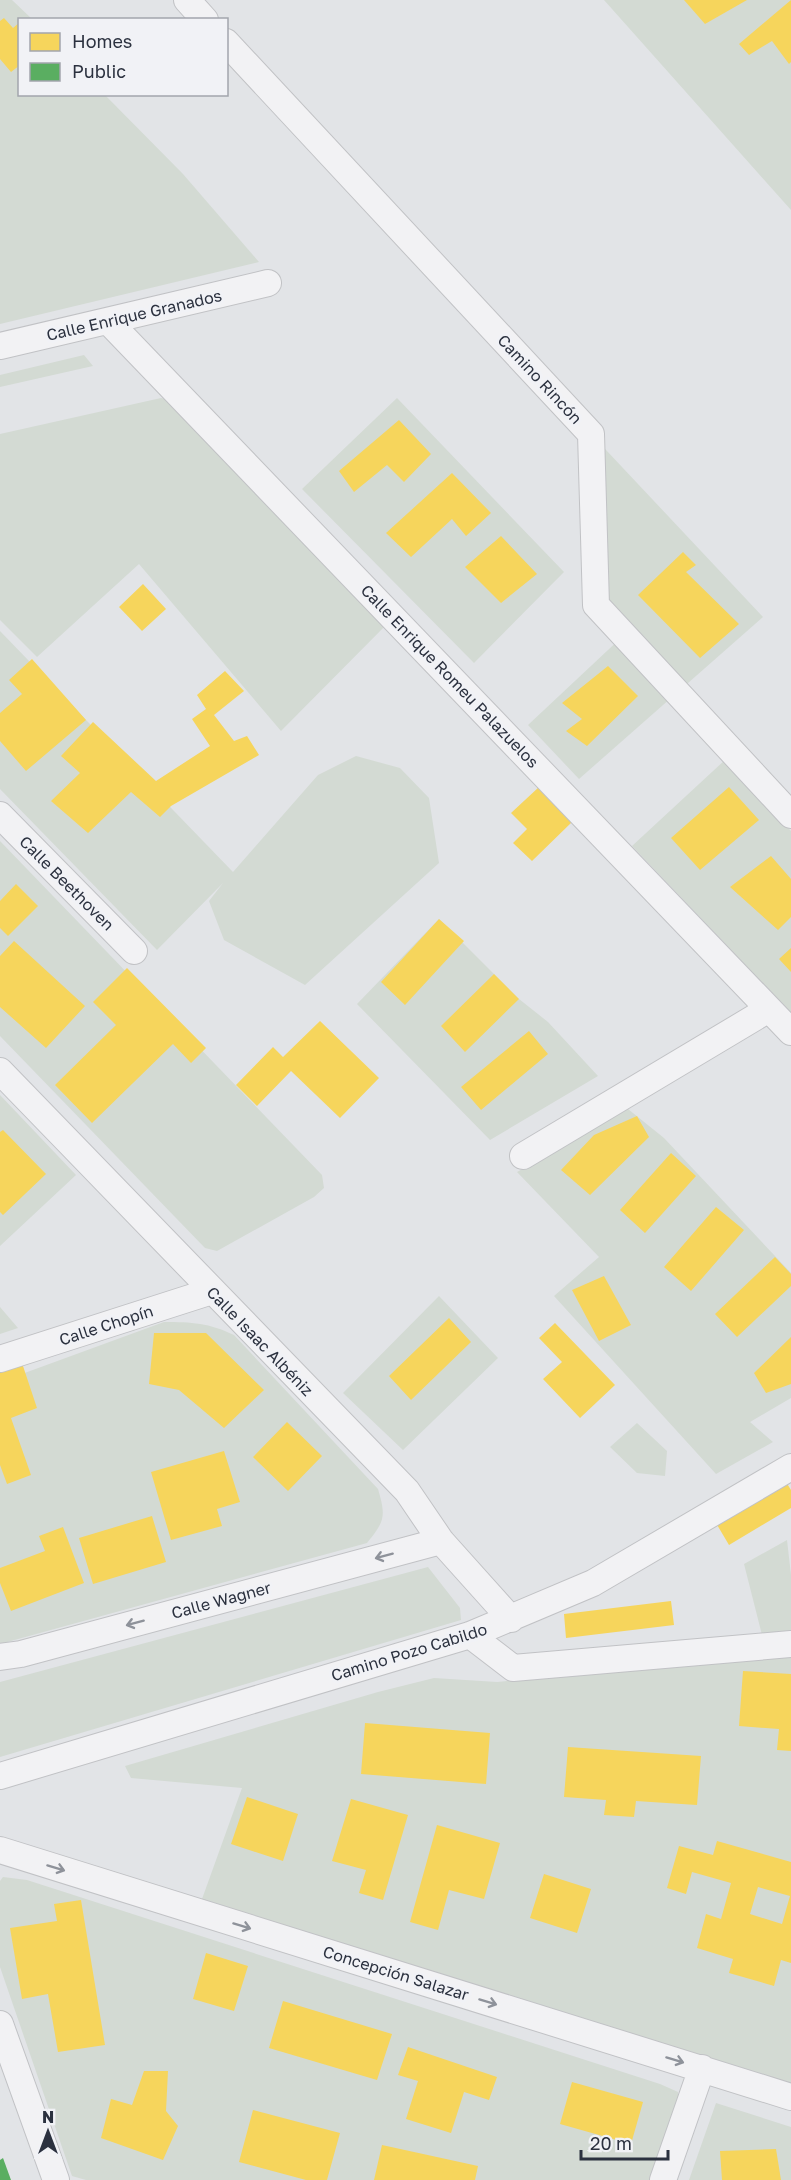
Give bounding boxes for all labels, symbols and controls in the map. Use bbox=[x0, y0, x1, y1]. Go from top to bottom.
legend bbox=[18, 18, 228, 96]
text: Homes bbox=[72, 30, 132, 52]
text: Public bbox=[72, 60, 126, 82]
street label: Calle Enrique Granados bbox=[44, 285, 224, 345]
street label: Camino Rincón bbox=[493, 330, 587, 428]
street label: Calle Enrique Romeu Palazuelos bbox=[357, 580, 543, 772]
street label: Calle Beethoven bbox=[15, 831, 119, 935]
street label: Calle Isaac Albéniz bbox=[203, 1282, 317, 1400]
street label: Calle Chopín bbox=[57, 1300, 155, 1350]
one-way arrow bbox=[375, 1551, 394, 1562]
street label: Calle Wagner bbox=[169, 1577, 273, 1623]
one-way arrow bbox=[126, 1618, 145, 1629]
street label: Camino Pozo Cabildo bbox=[329, 1619, 489, 1685]
one-way arrow bbox=[46, 1863, 65, 1874]
one-way arrow bbox=[232, 1921, 251, 1932]
street label: Concepción Salazar bbox=[321, 1941, 471, 2005]
one-way arrow bbox=[478, 1997, 497, 2008]
one-way arrow bbox=[665, 2055, 684, 2066]
north arrow bbox=[18, 2102, 78, 2162]
text: N bbox=[42, 2107, 54, 2127]
scale bar bbox=[581, 2123, 668, 2161]
text: 20 m bbox=[590, 2132, 632, 2154]

